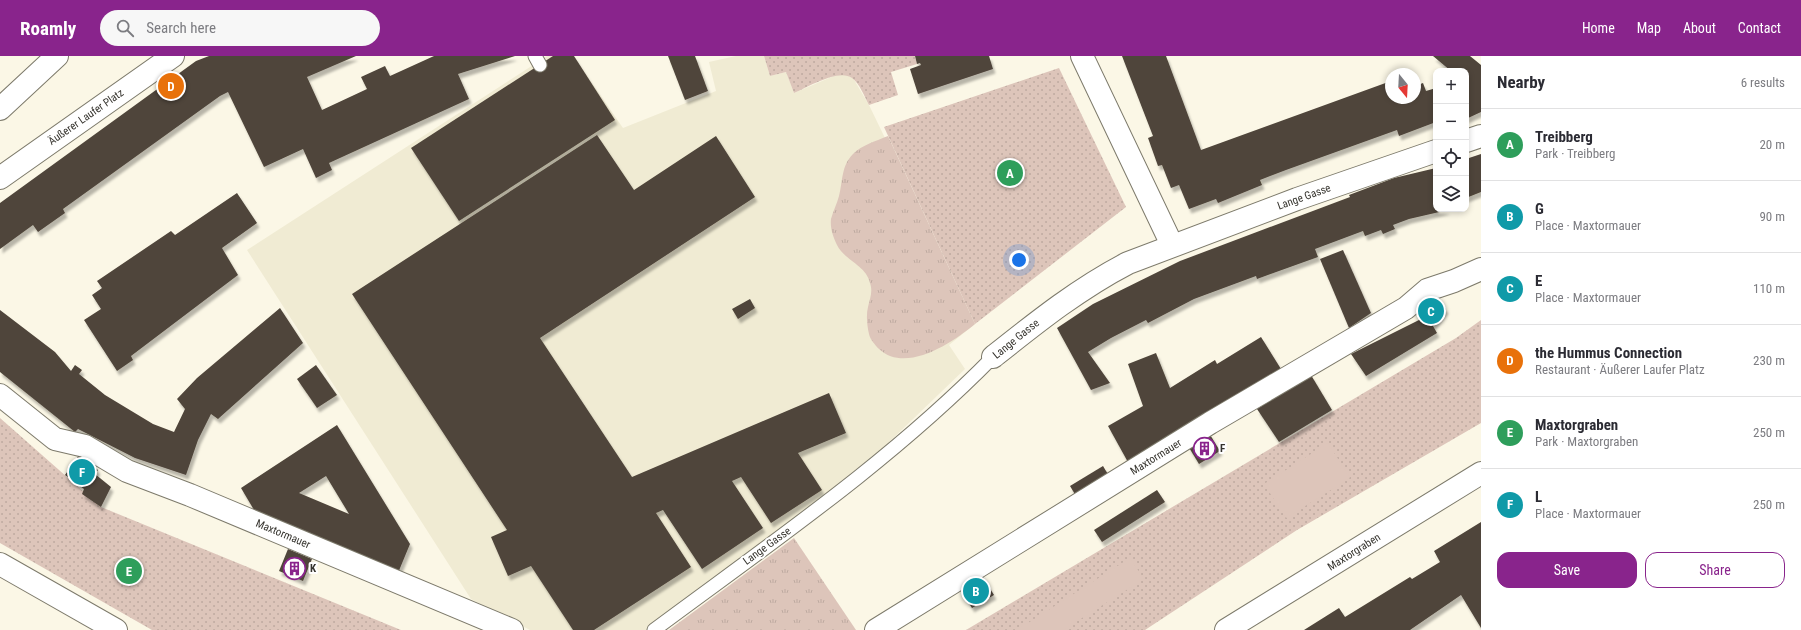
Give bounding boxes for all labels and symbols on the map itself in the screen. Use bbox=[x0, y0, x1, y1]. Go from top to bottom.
north arrow bbox=[1385, 68, 1421, 104]
pin: D bbox=[158, 71, 184, 101]
street label: Äußerer Laufer Platz bbox=[46, 86, 126, 148]
pin: A bbox=[997, 158, 1023, 188]
street label: Lange Gasse bbox=[1276, 181, 1332, 213]
your location bbox=[1009, 250, 1029, 270]
pin: C bbox=[1418, 296, 1444, 326]
street label: Lange Gasse bbox=[990, 316, 1042, 362]
building icon: F bbox=[1191, 435, 1217, 461]
street label: Maxtormauer bbox=[1128, 436, 1185, 478]
place label: F bbox=[1220, 442, 1225, 455]
pin: F bbox=[69, 457, 95, 487]
street label: Maxtormauer bbox=[254, 517, 313, 552]
street label: Lange Gasse bbox=[741, 524, 793, 568]
street label: Maxtorgraben bbox=[1325, 531, 1383, 573]
building icon: K bbox=[281, 555, 307, 581]
pin: E bbox=[116, 556, 142, 586]
place label: K bbox=[310, 562, 317, 575]
pin: B bbox=[963, 576, 989, 606]

